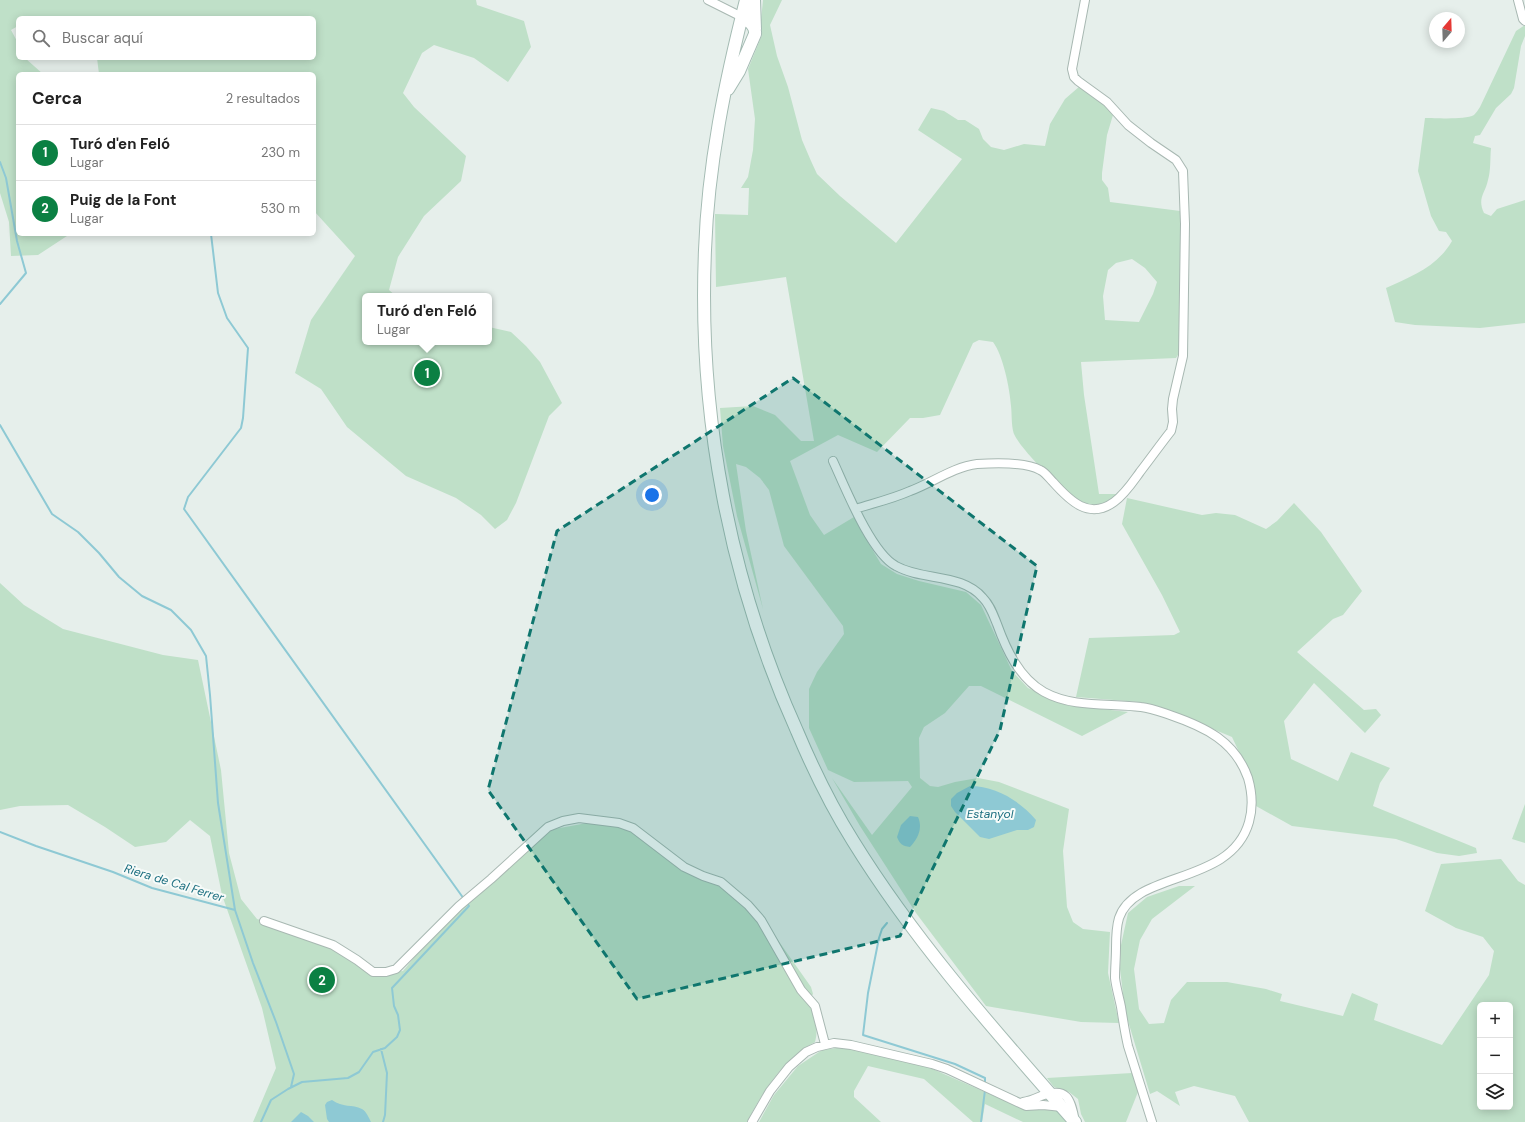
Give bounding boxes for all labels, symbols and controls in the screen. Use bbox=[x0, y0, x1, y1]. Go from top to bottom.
north arrow bbox=[1429, 12, 1465, 48]
search box bbox=[16, 16, 316, 60]
icon: search bbox=[30, 27, 52, 49]
text: Buscar aquí bbox=[62, 28, 143, 48]
text: Cerca bbox=[32, 87, 82, 109]
text: 2 resultados bbox=[226, 90, 300, 107]
text: Turó d'en Feló bbox=[70, 134, 170, 154]
text: 1 bbox=[43, 144, 47, 161]
text: 230 m bbox=[261, 144, 300, 161]
text: Lugar bbox=[70, 154, 103, 171]
text: Puig de la Font bbox=[70, 190, 177, 210]
text: 2 bbox=[41, 200, 49, 217]
text: 530 m bbox=[260, 200, 300, 217]
text: Lugar bbox=[70, 210, 103, 227]
popup bbox=[362, 293, 492, 345]
text: Turó d'en Feló bbox=[377, 301, 477, 321]
text: Lugar bbox=[377, 321, 410, 338]
pin: 1 bbox=[414, 358, 440, 388]
your location bbox=[642, 485, 662, 505]
water label: Estanyol bbox=[967, 806, 1014, 822]
water label: Riera de Cal Ferrer bbox=[122, 860, 226, 906]
pin: 2 bbox=[309, 965, 335, 995]
map controls bbox=[1477, 1002, 1513, 1110]
button: + bbox=[1477, 1002, 1513, 1038]
button: − bbox=[1477, 1038, 1513, 1074]
button: layers bbox=[1477, 1074, 1513, 1110]

